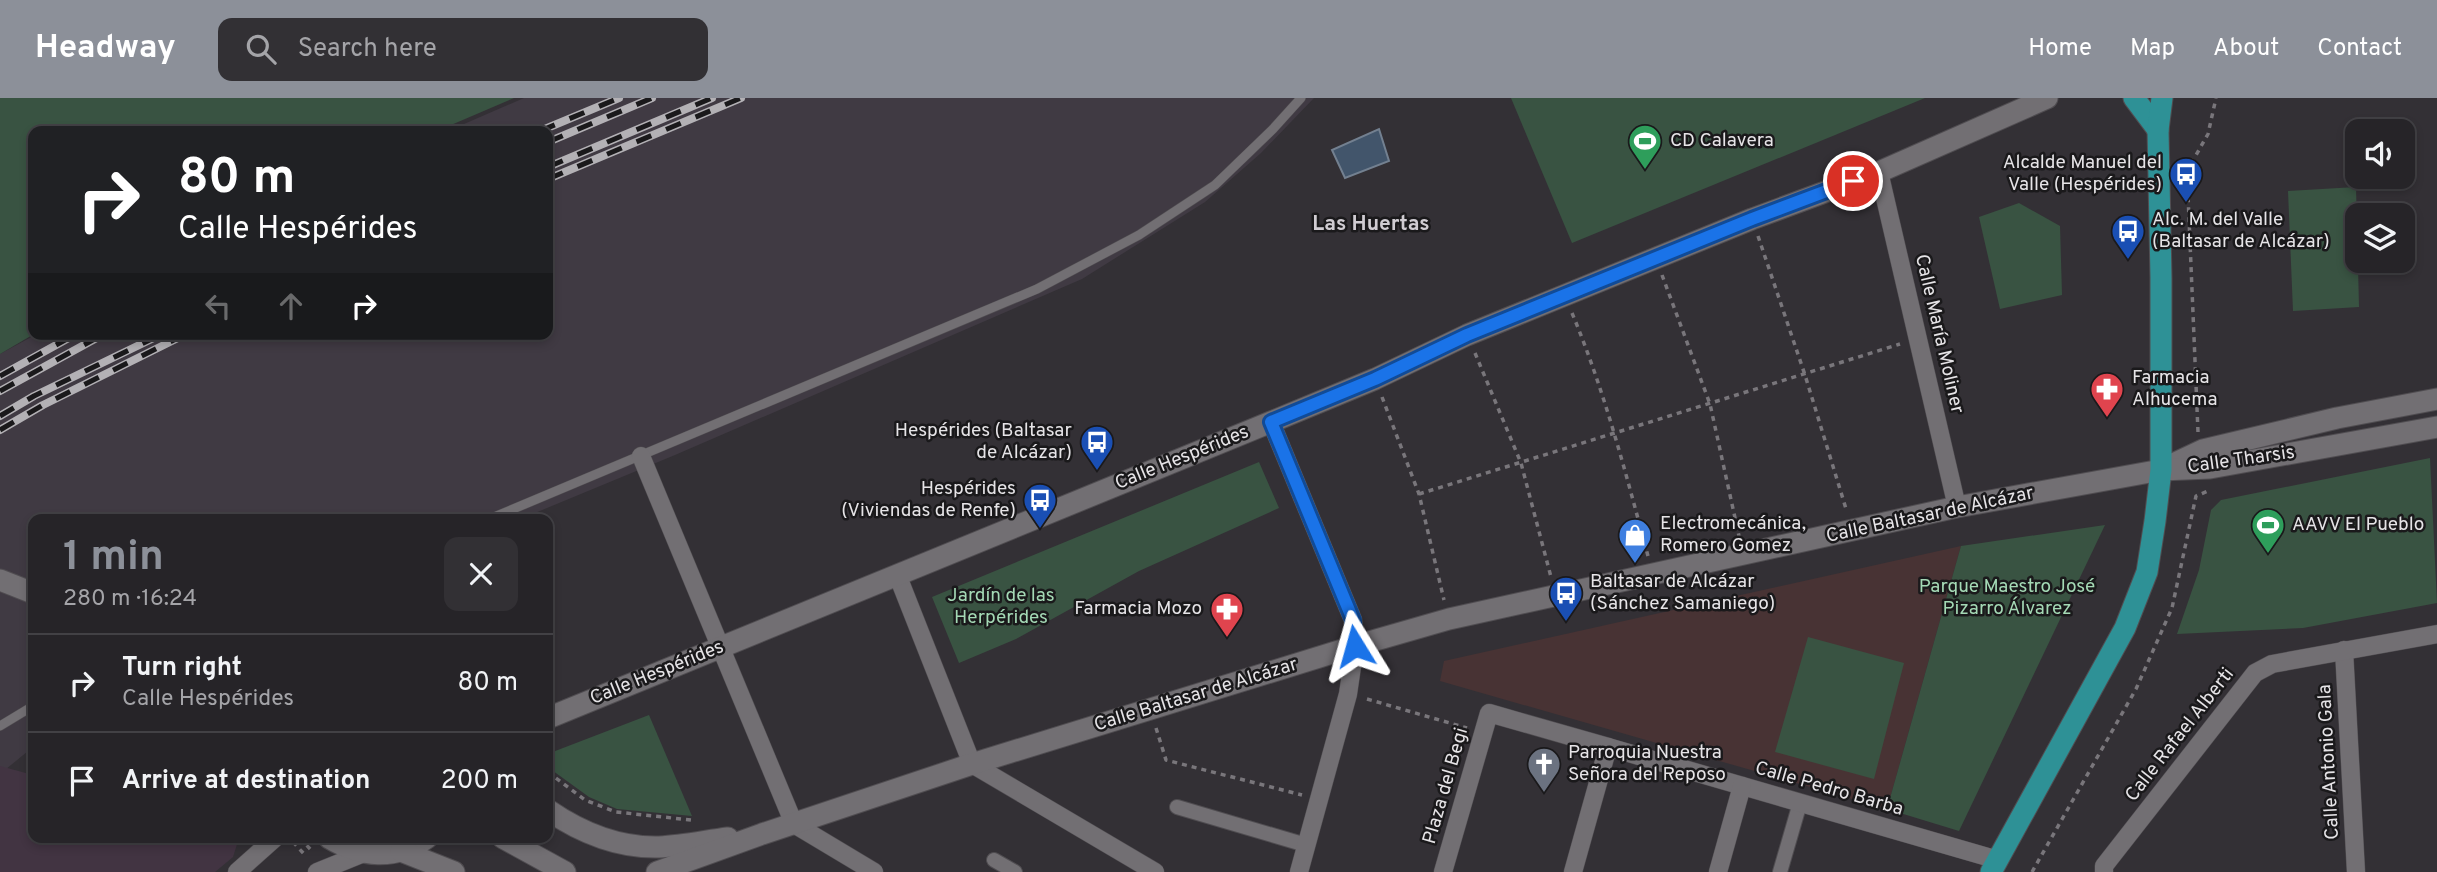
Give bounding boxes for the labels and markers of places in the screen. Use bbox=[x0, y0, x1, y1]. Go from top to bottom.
sports icon: CD Calavera bbox=[1626, 122, 1664, 171]
place label: CD Calavera bbox=[1670, 129, 1774, 153]
pin bbox=[1823, 151, 1883, 211]
place label: Alcalde Manuel del Valle (Hespérides) bbox=[2003, 151, 2162, 197]
bus stop icon: Alcalde Manuel del Valle (Hespérides) bbox=[2167, 155, 2205, 204]
place label: Alc. M. del Valle (Baltasar de Alcázar) bbox=[2152, 208, 2330, 254]
bus stop icon: Alc. M. del Valle (Baltasar de Alcázar) bbox=[2109, 212, 2147, 261]
place label: Farmacia Alhucema bbox=[2132, 366, 2217, 412]
pharmacy icon: Farmacia Alhucema bbox=[2088, 370, 2126, 419]
place label: Hespérides (Baltasar de Alcázar) bbox=[895, 419, 1073, 465]
bus stop icon: Hespérides (Baltasar de Alcázar) bbox=[1078, 423, 1116, 472]
place label: Hespérides (Viviendas de Renfe) bbox=[841, 477, 1016, 523]
bus stop icon: Hespérides (Viviendas de Renfe) bbox=[1021, 481, 1059, 530]
sports icon: AAVV El Pueblo bbox=[2249, 506, 2287, 555]
place label: Electromecánica, Romero Gomez bbox=[1660, 512, 1806, 558]
place label: AAVV El Pueblo bbox=[2292, 513, 2424, 537]
shop icon: Electromecánica, Romero Gomez bbox=[1616, 516, 1654, 565]
place label: Baltasar de Alcázar (Sánchez Samaniego) bbox=[1590, 570, 1775, 616]
bus stop icon: Baltasar de Alcázar (Sánchez Samaniego) bbox=[1547, 574, 1585, 623]
pharmacy icon: Farmacia Mozo bbox=[1208, 590, 1246, 639]
place label: Farmacia Mozo bbox=[1074, 597, 1202, 621]
place label: Parroquia Nuestra Señora del Reposo bbox=[1568, 741, 1726, 787]
church icon: Parroquia Nuestra Señora del Reposo bbox=[1525, 745, 1563, 794]

